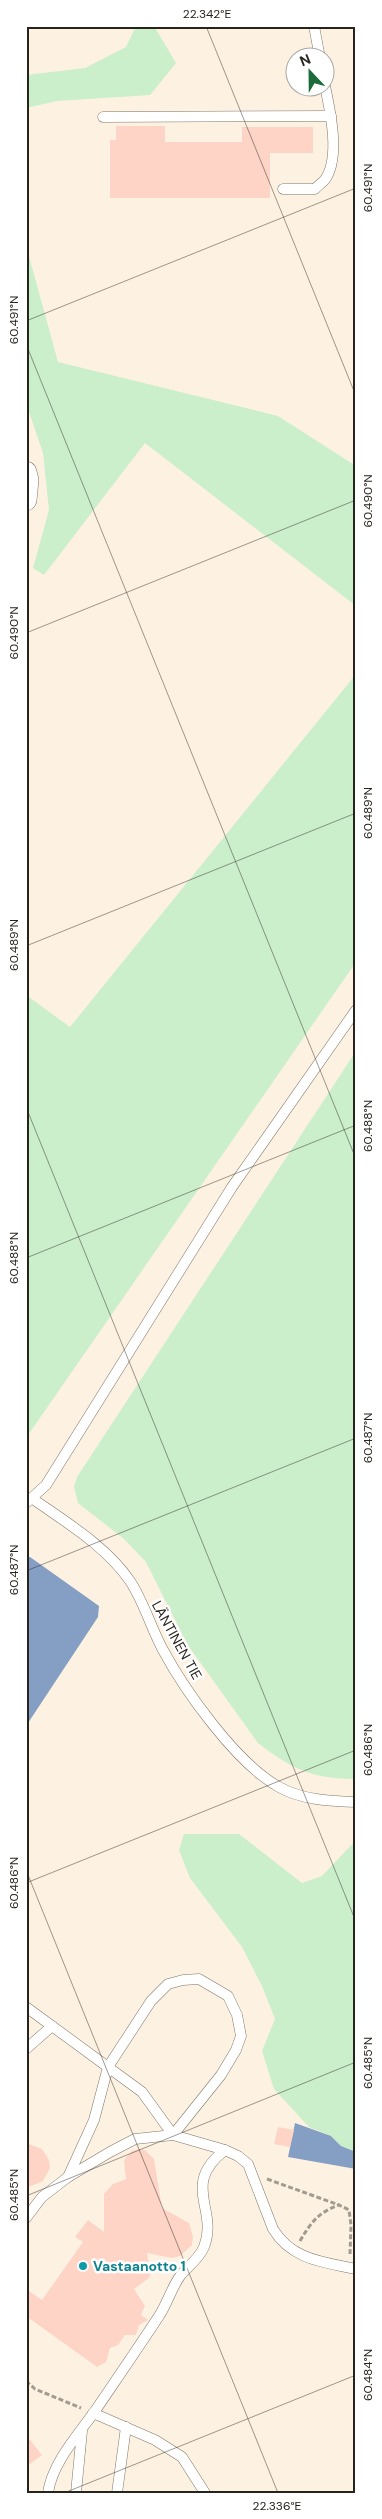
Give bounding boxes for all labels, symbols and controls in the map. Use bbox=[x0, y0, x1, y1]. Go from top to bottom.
text: 22.342°E bbox=[183, 6, 231, 22]
north arrow bbox=[284, 48, 334, 98]
text: N bbox=[297, 50, 313, 70]
text: 60.491°N bbox=[360, 164, 376, 212]
text: 60.491°N bbox=[6, 296, 22, 344]
text: 60.490°N bbox=[360, 474, 376, 528]
text: 60.490°N bbox=[6, 606, 22, 660]
text: 60.489°N bbox=[360, 787, 376, 839]
text: 60.489°N bbox=[6, 919, 22, 971]
text: 60.488°N bbox=[360, 1100, 376, 1152]
text: 60.488°N bbox=[6, 1232, 22, 1284]
text: 60.487°N bbox=[360, 1413, 376, 1463]
text: 60.487°N bbox=[6, 1545, 22, 1595]
street label: LÄNTINEN TIE bbox=[148, 1597, 206, 1683]
text: 60.486°N bbox=[360, 1724, 376, 1776]
text: 60.486°N bbox=[6, 1857, 22, 1909]
text: 60.485°N bbox=[360, 2037, 376, 2089]
text: 60.485°N bbox=[6, 2169, 22, 2221]
place label: Vastaanotto 1 bbox=[93, 2257, 186, 2275]
marker: Vastaanotto 1 bbox=[77, 2260, 89, 2272]
text: 60.484°N bbox=[360, 2349, 376, 2401]
text: 22.336°E bbox=[253, 2498, 302, 2514]

